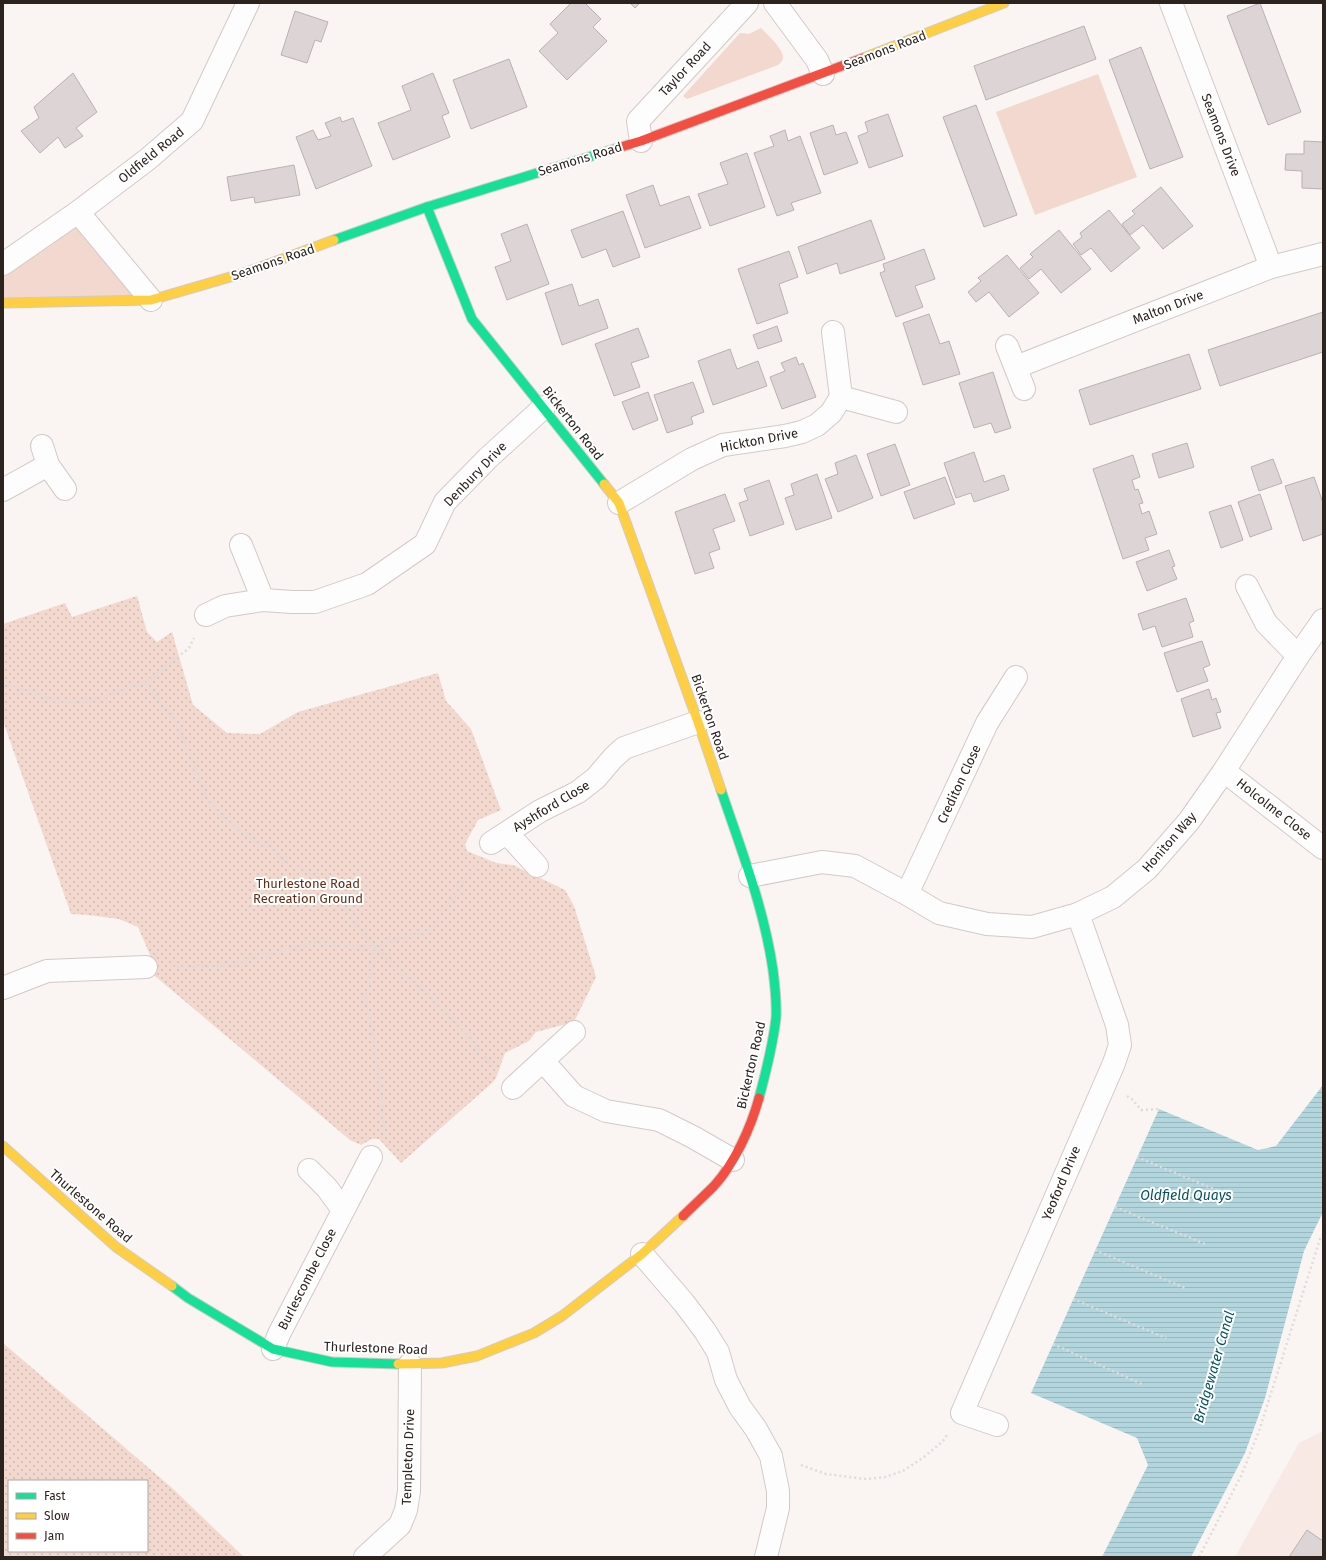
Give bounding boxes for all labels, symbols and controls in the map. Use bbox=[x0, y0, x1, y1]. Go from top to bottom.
street label: Seamons Road bbox=[842, 27, 928, 73]
street label: Taylor Road bbox=[656, 39, 714, 99]
street label: Seamons Drive bbox=[1198, 91, 1244, 179]
street label: Oldfield Road bbox=[115, 124, 187, 186]
street label: Seamons Road bbox=[536, 139, 624, 179]
street label: Seamons Road bbox=[229, 241, 317, 283]
street label: Malton Drive bbox=[1131, 287, 1205, 327]
street label: Bickerton Road bbox=[540, 383, 606, 463]
street label: Hickton Drive bbox=[719, 425, 799, 455]
street label: Denbury Drive bbox=[441, 439, 509, 509]
street label: Bickerton Road bbox=[688, 672, 732, 762]
street label: Crediton Close bbox=[934, 742, 984, 826]
street label: Holcolme Close bbox=[1234, 775, 1314, 843]
street label: Ayshford Close bbox=[510, 777, 592, 835]
street label: Honiton Way bbox=[1139, 809, 1199, 875]
park label: Thurlestone Road Recreation Ground bbox=[253, 876, 363, 906]
street label: Bickerton Road bbox=[734, 1020, 768, 1110]
street label: Yeoford Drive bbox=[1039, 1144, 1083, 1222]
street label: Thurlestone Road bbox=[47, 1166, 135, 1246]
water label: Oldfield Quays bbox=[1140, 1187, 1232, 1204]
street label: Burlescombe Close bbox=[275, 1226, 339, 1332]
water label: Bridgewater Canal bbox=[1190, 1309, 1238, 1425]
street label: Thurlestone Road bbox=[324, 1339, 428, 1357]
street label: Templeton Drive bbox=[399, 1409, 417, 1505]
legend bbox=[8, 1480, 148, 1552]
text: Fast bbox=[44, 1489, 66, 1503]
text: Slow bbox=[44, 1509, 70, 1523]
text: Jam bbox=[44, 1529, 64, 1543]

